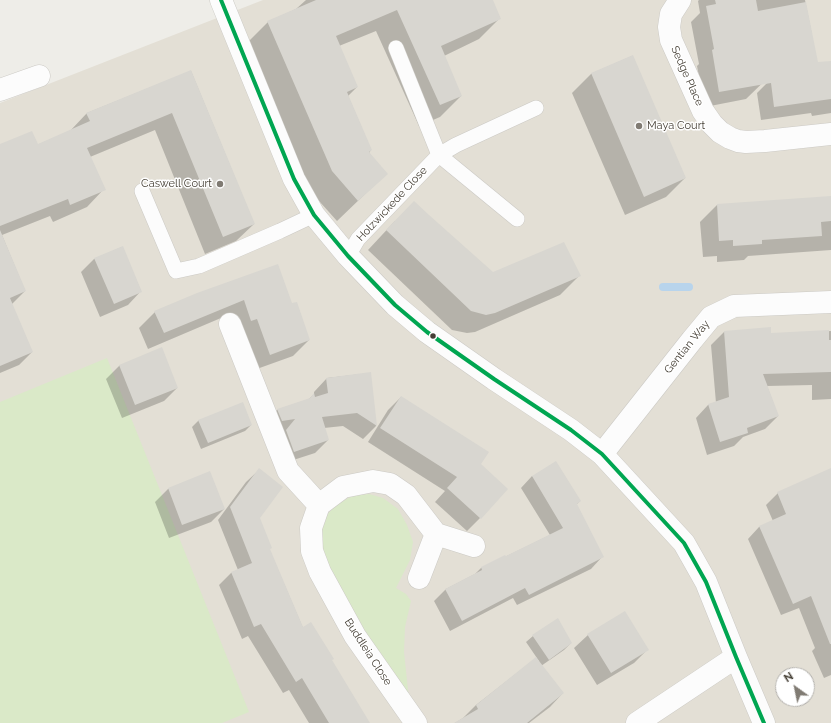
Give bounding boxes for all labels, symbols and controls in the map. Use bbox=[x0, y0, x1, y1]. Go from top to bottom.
street label: Sedge Place bbox=[668, 44, 706, 108]
place label: Maya Court bbox=[647, 119, 705, 133]
marker: Maya Court bbox=[634, 121, 644, 131]
street label: Holzwickede Close bbox=[354, 164, 430, 244]
place label: Caswell Court bbox=[141, 177, 212, 191]
marker: Caswell Court bbox=[215, 179, 225, 189]
street label: Gentian Way bbox=[662, 318, 712, 376]
unlabelled marker bbox=[428, 331, 438, 341]
street label: Buddleia Close bbox=[341, 616, 395, 688]
north arrow bbox=[775, 667, 815, 707]
text: N bbox=[782, 670, 796, 685]

